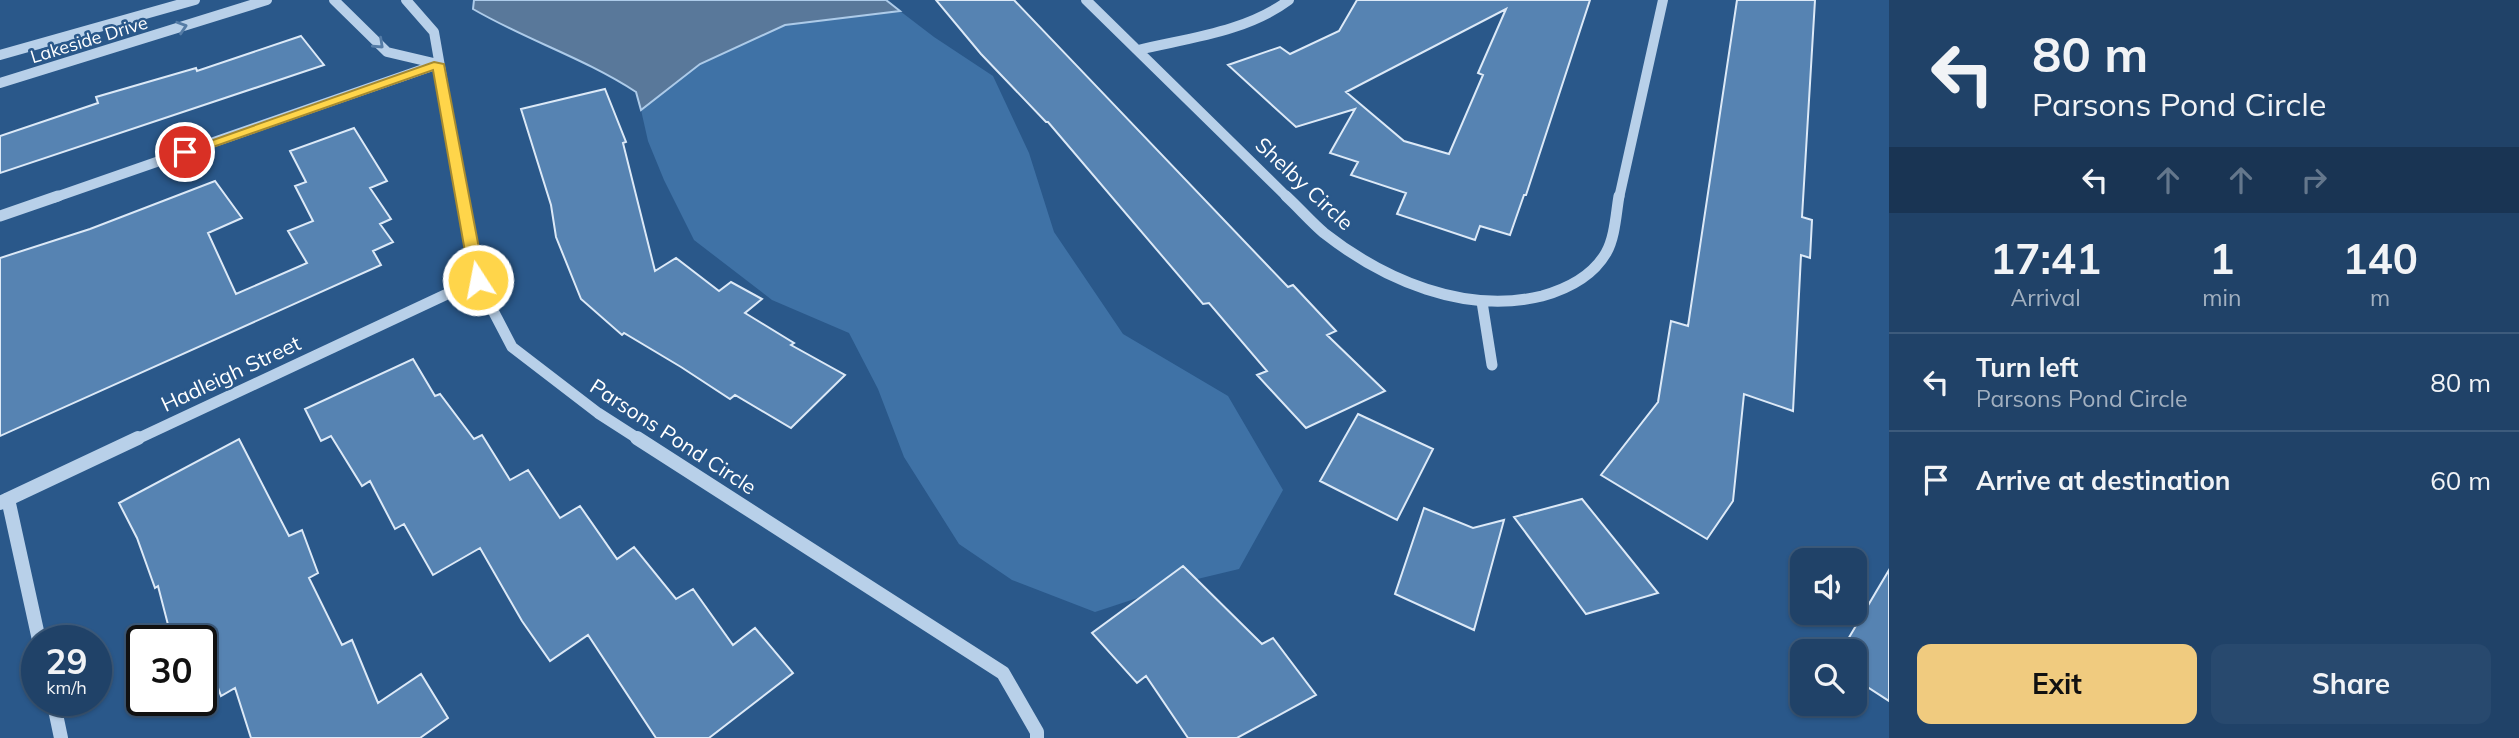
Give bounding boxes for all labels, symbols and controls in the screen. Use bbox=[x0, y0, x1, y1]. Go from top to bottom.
street label: Lakeside Drive bbox=[27, 11, 150, 68]
one-way arrow bbox=[176, 21, 188, 35]
text: 80 m bbox=[2032, 23, 2148, 84]
icon: left bbox=[1917, 28, 2008, 119]
one-way arrow bbox=[371, 36, 384, 49]
text: Parsons Pond Circle bbox=[2032, 84, 2326, 124]
pin bbox=[155, 122, 215, 182]
street label: Shelby Circle bbox=[1250, 131, 1359, 235]
icon: arrive bbox=[166, 133, 204, 171]
icon: left bbox=[2076, 161, 2114, 199]
icon: ahead bbox=[2149, 161, 2187, 199]
icon: ahead bbox=[2222, 161, 2260, 199]
icon: right bbox=[2295, 161, 2333, 199]
text: 17:41 bbox=[1990, 232, 2101, 285]
text: 1 bbox=[2209, 232, 2234, 285]
text: 140 bbox=[2342, 232, 2418, 285]
position arrow bbox=[441, 243, 515, 317]
text: Arrival bbox=[2010, 283, 2081, 312]
text: min bbox=[2202, 283, 2241, 312]
text: m bbox=[2370, 283, 2390, 312]
street label: Hadleigh Street bbox=[157, 329, 305, 417]
text: Turn left bbox=[1976, 351, 2078, 384]
icon: left bbox=[1917, 363, 1955, 401]
text: 80 m bbox=[2430, 366, 2491, 399]
street label: Parsons Pond Circle bbox=[585, 373, 762, 500]
text: Parsons Pond Circle bbox=[1976, 384, 2188, 413]
icon: arrive bbox=[1917, 461, 1955, 499]
text: Arrive at destination bbox=[1976, 464, 2231, 497]
text: 60 m bbox=[2430, 464, 2491, 497]
map controls bbox=[1790, 548, 1867, 716]
button: sound bbox=[1790, 548, 1867, 625]
speed limit sign: 30 bbox=[126, 625, 217, 716]
text: 29 bbox=[45, 639, 88, 683]
button: search bbox=[1790, 639, 1867, 716]
button: Exit bbox=[1917, 644, 2197, 724]
button: Share bbox=[2211, 644, 2491, 724]
text: km/h bbox=[46, 676, 87, 699]

